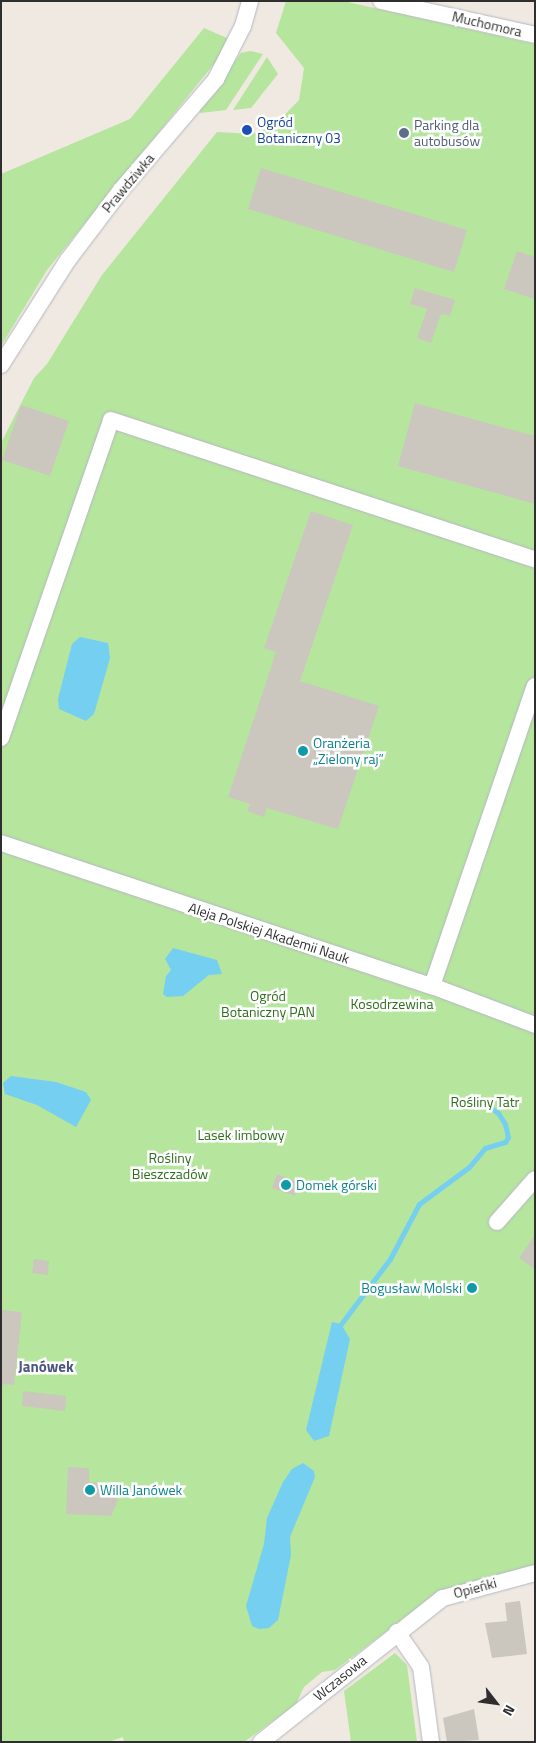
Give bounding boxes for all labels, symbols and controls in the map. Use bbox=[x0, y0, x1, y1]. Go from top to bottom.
street label: Muchomora bbox=[450, 8, 524, 40]
place label: Ogród Botaniczny 03 bbox=[257, 114, 341, 146]
place label: Parking dla autobusów bbox=[414, 117, 480, 150]
marker: Ogród Botaniczny 03 bbox=[241, 124, 253, 136]
marker: Parking dla autobusów bbox=[398, 127, 410, 139]
street label: Prawdziwka bbox=[98, 150, 158, 216]
place label: Oranżeria „Zielony raj” bbox=[313, 735, 384, 768]
marker: Oranżeria „Zielony raj” bbox=[297, 745, 309, 757]
street label: Aleja Polskiej Akademii Nauk bbox=[186, 899, 352, 967]
park label: Ogród Botaniczny PAN bbox=[221, 988, 315, 1020]
park label: Kosodrzewina bbox=[351, 996, 433, 1012]
park label: Rośliny Tatr bbox=[451, 1094, 519, 1110]
park label: Lasek limbowy bbox=[197, 1127, 285, 1143]
park label: Rośliny Bieszczadów bbox=[132, 1150, 208, 1182]
place label: Domek górski bbox=[296, 1177, 377, 1193]
marker: Domek górski bbox=[280, 1179, 292, 1191]
place label: Bogusław Molski bbox=[361, 1280, 462, 1296]
marker: Bogusław Molski bbox=[466, 1282, 478, 1294]
district label: Janówek bbox=[18, 1358, 74, 1376]
place label: Willa Janówek bbox=[100, 1482, 182, 1498]
marker: Willa Janówek bbox=[84, 1484, 96, 1496]
street label: Opieńki bbox=[452, 1574, 498, 1602]
street label: Wczasowa bbox=[310, 1652, 370, 1704]
north arrow bbox=[471, 1678, 521, 1728]
text: N bbox=[498, 1701, 521, 1720]

